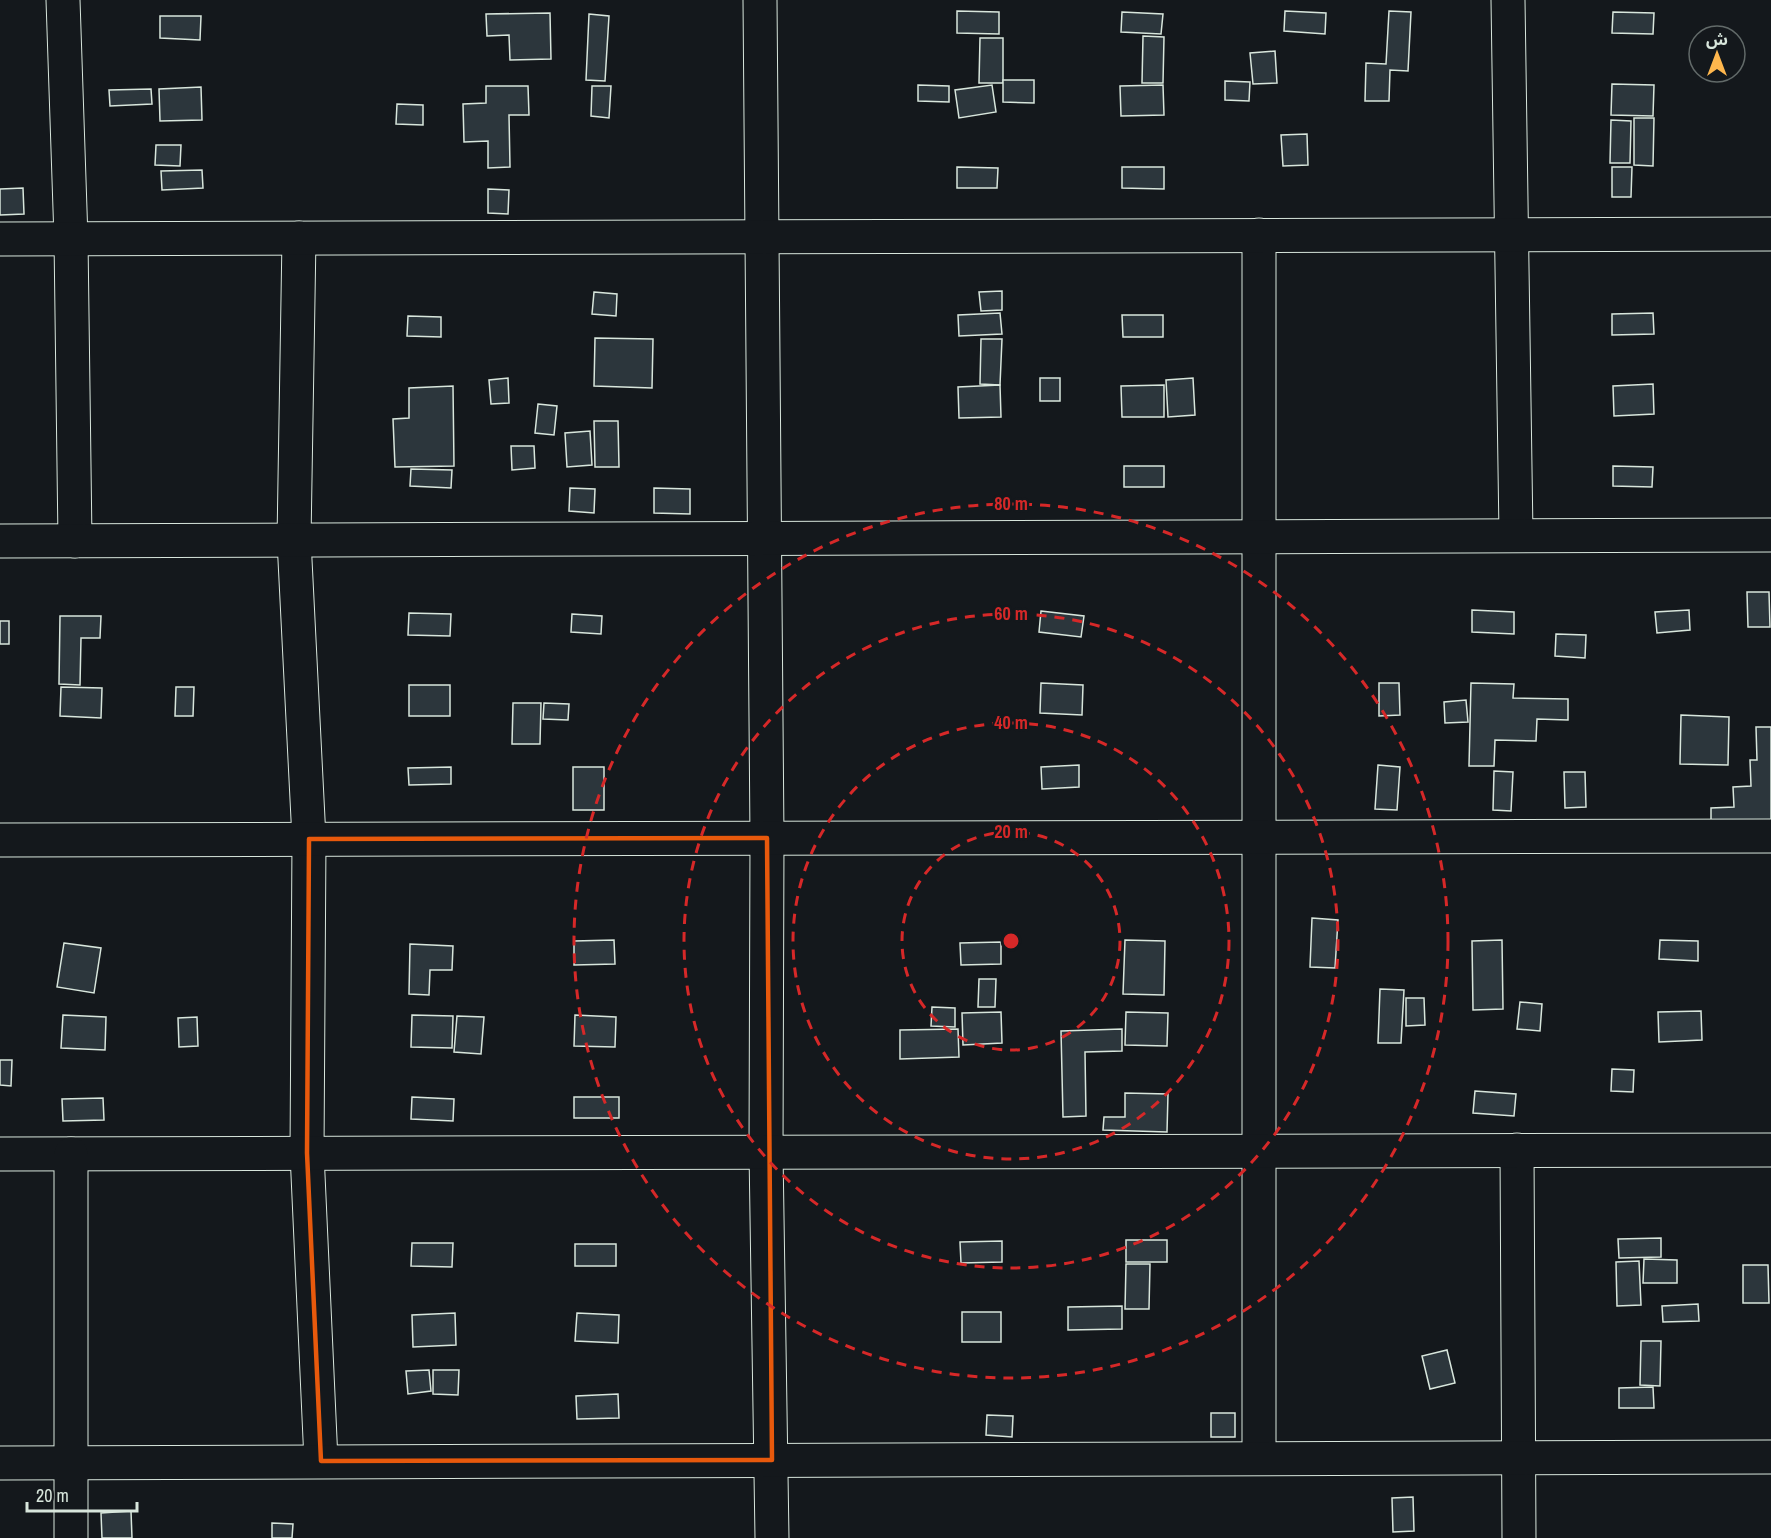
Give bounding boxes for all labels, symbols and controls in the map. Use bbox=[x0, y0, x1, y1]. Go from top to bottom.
north arrow bbox=[1687, 24, 1747, 84]
text: ش bbox=[1706, 28, 1728, 50]
text: 80 m bbox=[994, 491, 1028, 516]
text: 60 m bbox=[994, 601, 1028, 626]
text: 40 m bbox=[994, 710, 1028, 735]
text: 20 m bbox=[994, 819, 1028, 844]
centre of rings bbox=[1001, 931, 1021, 951]
scale bar bbox=[27, 1475, 136, 1513]
text: 20 m bbox=[36, 1483, 69, 1508]

